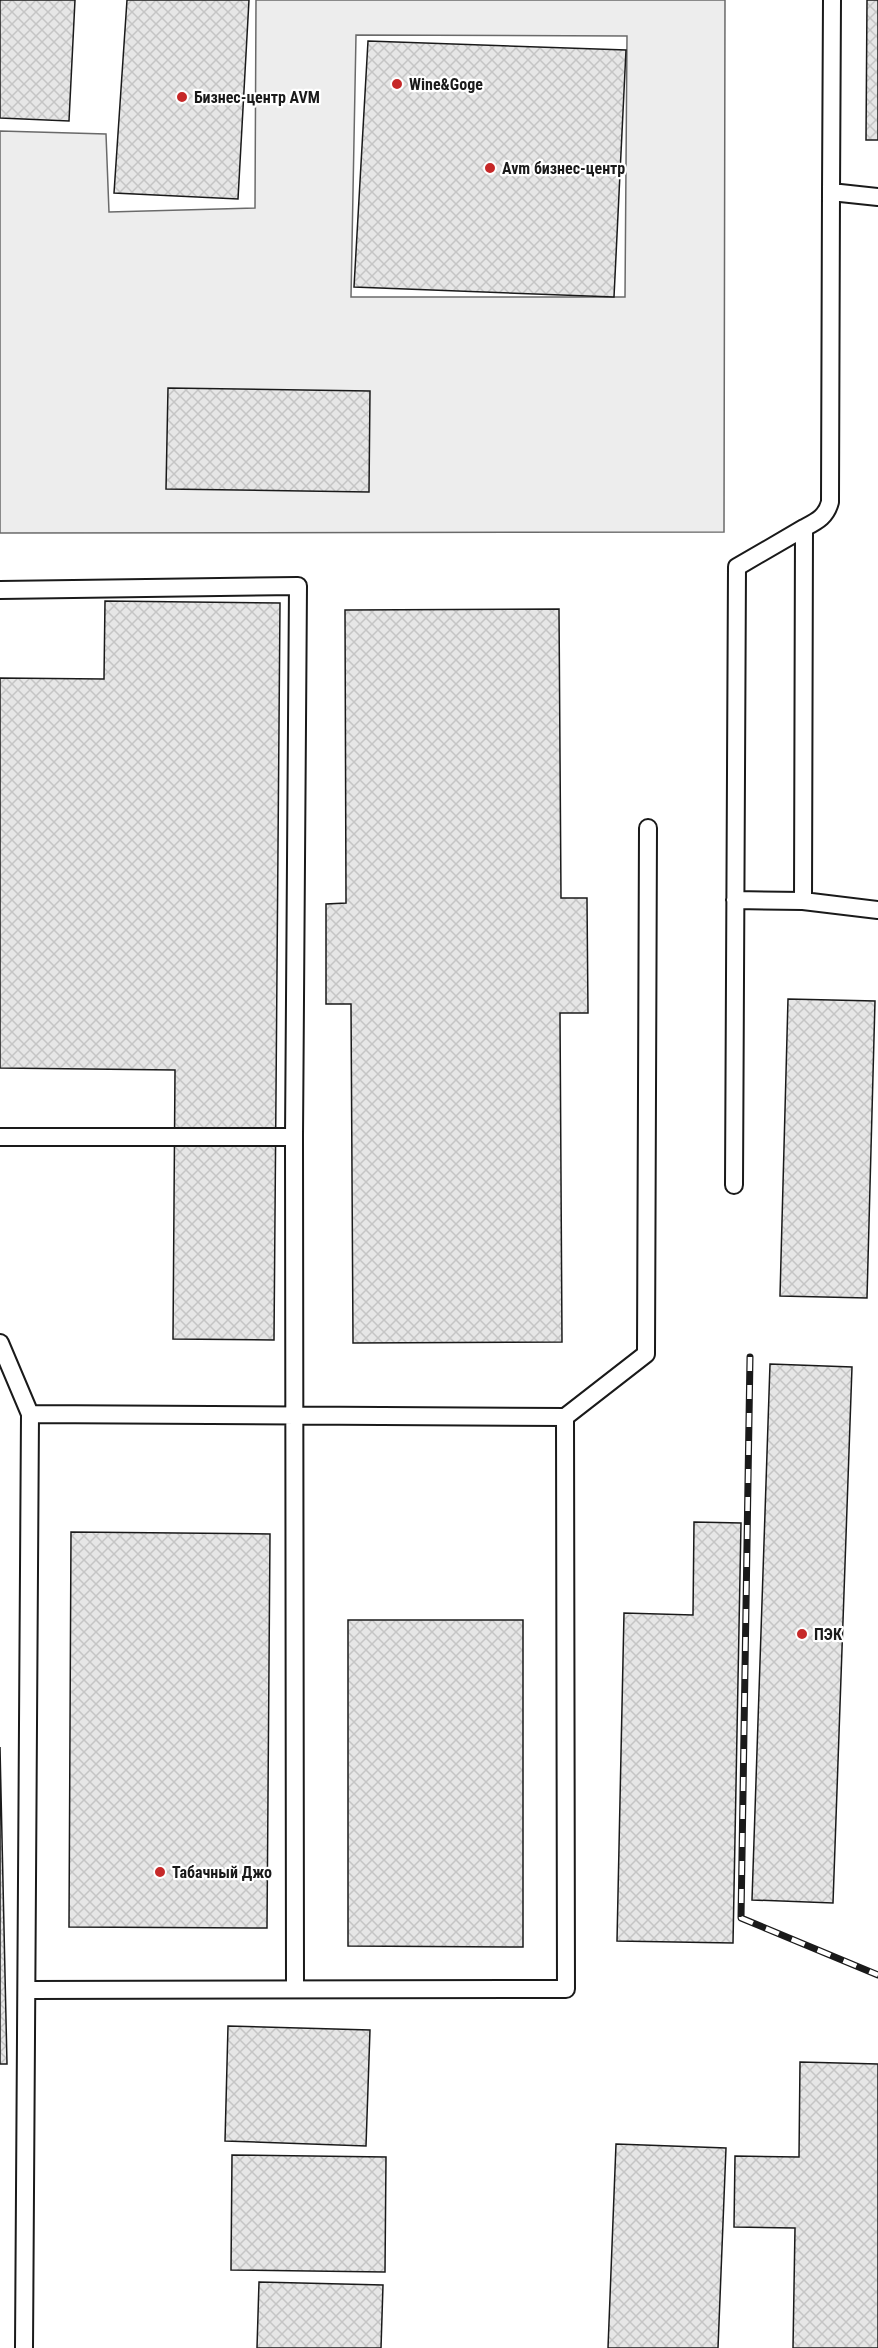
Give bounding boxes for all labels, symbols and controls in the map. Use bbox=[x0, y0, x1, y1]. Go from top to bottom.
place label: Wine&Goge bbox=[409, 75, 483, 94]
marker: Wine&Goge bbox=[390, 77, 404, 91]
place label: Бизнес-центр AVM bbox=[194, 88, 320, 107]
marker: Бизнес-центр AVM bbox=[175, 90, 189, 104]
place label: Avm бизнес-центр bbox=[502, 159, 625, 178]
marker: Avm бизнес-центр bbox=[483, 161, 497, 175]
place label: ПЭК bbox=[814, 1625, 843, 1644]
marker: ПЭК bbox=[795, 1627, 809, 1641]
place label: Табачный Джо bbox=[172, 1863, 272, 1882]
marker: Табачный Джо bbox=[153, 1865, 167, 1879]

